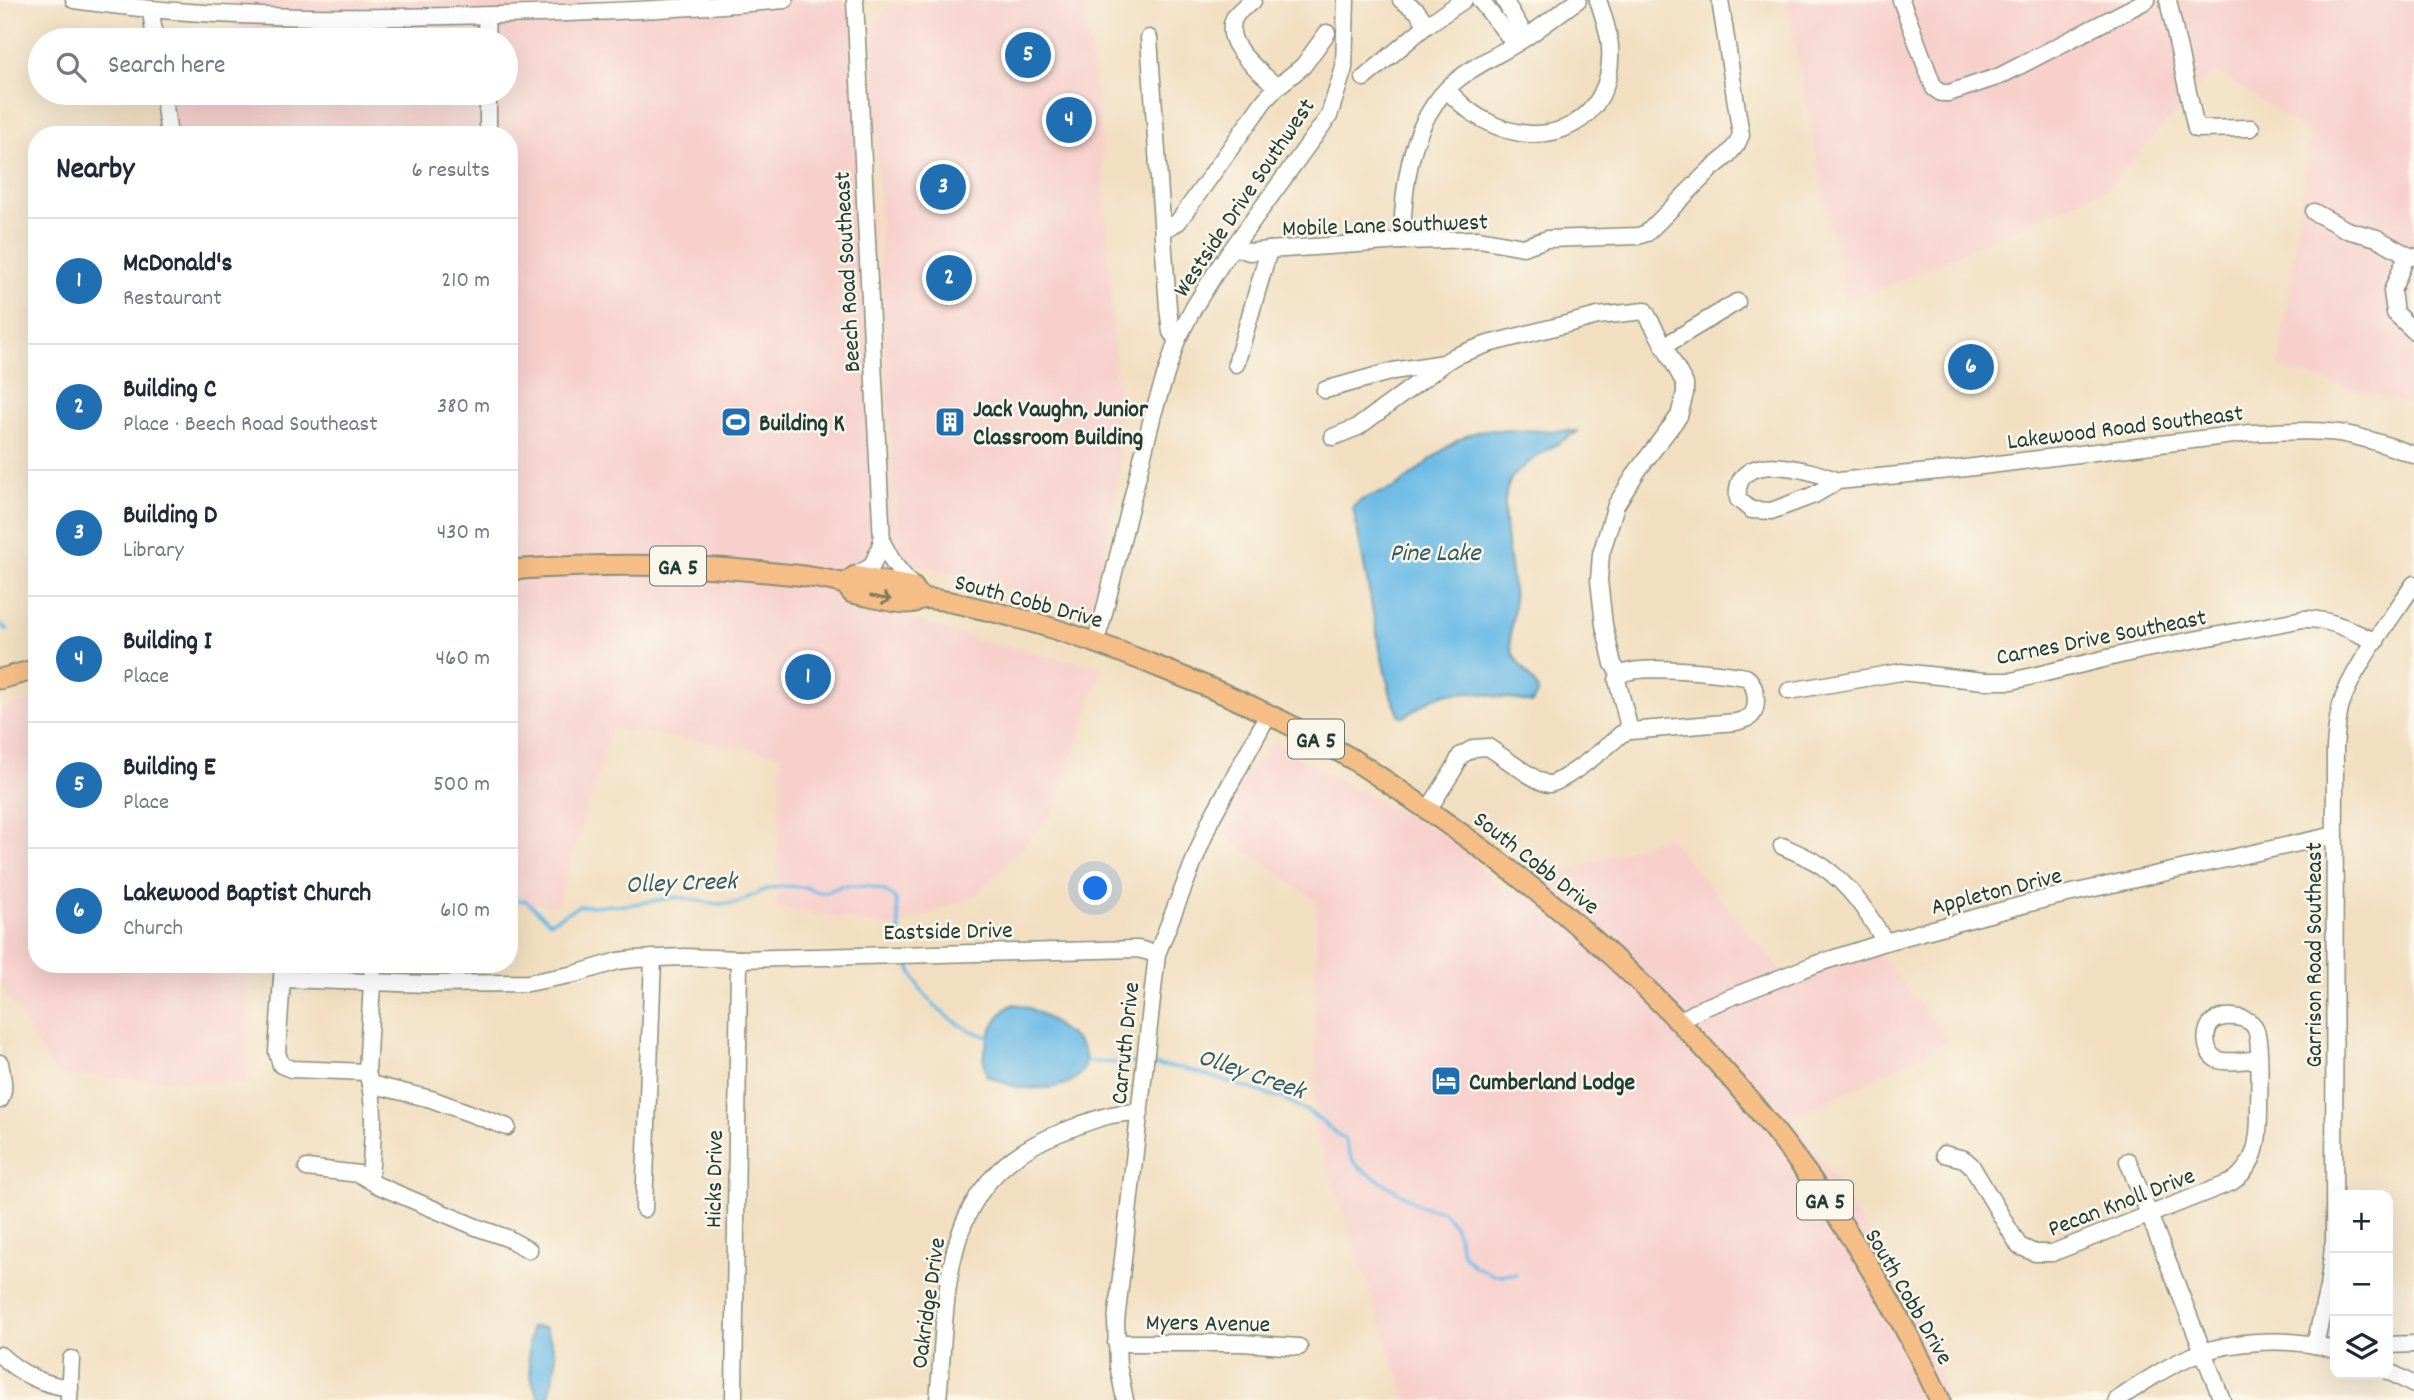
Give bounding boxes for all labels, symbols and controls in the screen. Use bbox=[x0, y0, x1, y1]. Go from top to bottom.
search box bbox=[28, 28, 518, 105]
pin: 5 bbox=[1005, 29, 1051, 81]
icon: search bbox=[52, 48, 90, 86]
text: Search here bbox=[108, 48, 226, 85]
street label: Westside Drive Southwest bbox=[1166, 92, 1325, 305]
pin: 4 bbox=[1046, 94, 1092, 146]
text: Nearby bbox=[56, 150, 134, 193]
text: 6 results bbox=[412, 155, 490, 188]
pin: 3 bbox=[920, 161, 966, 213]
street label: Beech Road Southeast bbox=[827, 170, 871, 373]
street label: Mobile Lane Southwest bbox=[1282, 206, 1489, 248]
text: McDonald's bbox=[123, 246, 232, 283]
pin: 2 bbox=[926, 252, 972, 304]
text: 1 bbox=[76, 265, 82, 298]
text: 210 m bbox=[441, 265, 490, 298]
text: Restaurant bbox=[123, 283, 222, 316]
pin: 6 bbox=[1948, 341, 1994, 393]
text: Building C bbox=[123, 372, 217, 409]
text: 2 bbox=[74, 391, 84, 424]
text: 380 m bbox=[437, 391, 490, 424]
place label: Jack Vaughn, Junior Classroom Building bbox=[973, 394, 1149, 456]
street label: Lakewood Road Southeast bbox=[2005, 398, 2246, 460]
sports icon: Building K bbox=[719, 405, 753, 439]
building icon: Jack Vaughn, Junior Classroom Building bbox=[933, 405, 967, 439]
place label: Building K bbox=[759, 408, 845, 442]
text: Place · Beech Road Southeast bbox=[123, 409, 378, 442]
text: Building D bbox=[123, 498, 217, 535]
text: 3 bbox=[74, 517, 84, 550]
text: 430 m bbox=[437, 517, 490, 550]
text: Library bbox=[123, 535, 184, 568]
water label: Pine Lake bbox=[1390, 536, 1482, 573]
road number: GA 5 bbox=[650, 546, 706, 586]
street label: South Cobb Drive bbox=[950, 567, 1106, 639]
one-way arrow bbox=[869, 592, 892, 605]
street label: Carnes Drive Southeast bbox=[1994, 602, 2210, 676]
text: Building I bbox=[123, 624, 212, 661]
text: 4 bbox=[74, 643, 84, 676]
text: 460 m bbox=[436, 643, 490, 676]
pin: 1 bbox=[785, 651, 831, 703]
text: Place bbox=[123, 661, 169, 694]
road number: GA 5 bbox=[1288, 720, 1344, 758]
text: Building E bbox=[123, 750, 216, 787]
text: 5 bbox=[74, 769, 84, 802]
text: 500 m bbox=[433, 769, 490, 802]
text: Place bbox=[123, 787, 169, 820]
street label: South Cobb Drive bbox=[1465, 804, 1606, 925]
street label: Garrison Road Southeast bbox=[2299, 842, 2333, 1068]
street label: Appleton Drive bbox=[1928, 860, 2066, 926]
water label: Olley Creek bbox=[625, 864, 740, 905]
your location bbox=[1078, 871, 1112, 905]
text: Lakewood Baptist Church bbox=[123, 876, 371, 913]
text: 6 bbox=[73, 895, 85, 928]
text: 610 m bbox=[440, 895, 490, 928]
text: Church bbox=[123, 913, 183, 946]
street label: Eastside Drive bbox=[883, 915, 1013, 951]
street label: Carruth Drive bbox=[1104, 980, 1150, 1106]
water label: Olley Creek bbox=[1192, 1040, 1312, 1112]
hotel icon: Cumberland Lodge bbox=[1429, 1064, 1463, 1098]
place label: Cumberland Lodge bbox=[1469, 1067, 1636, 1101]
street label: Hicks Drive bbox=[698, 1130, 734, 1228]
street label: Pecan Knoll Drive bbox=[2044, 1160, 2201, 1247]
road number: GA 5 bbox=[1797, 1180, 1853, 1219]
map controls bbox=[2330, 1190, 2393, 1379]
button: + bbox=[2330, 1190, 2393, 1253]
street label: South Cobb Drive bbox=[1855, 1223, 1960, 1372]
street label: Oakridge Drive bbox=[904, 1236, 956, 1371]
button: − bbox=[2330, 1253, 2393, 1316]
street label: Myers Avenue bbox=[1145, 1307, 1270, 1343]
button: layers bbox=[2330, 1316, 2393, 1379]

